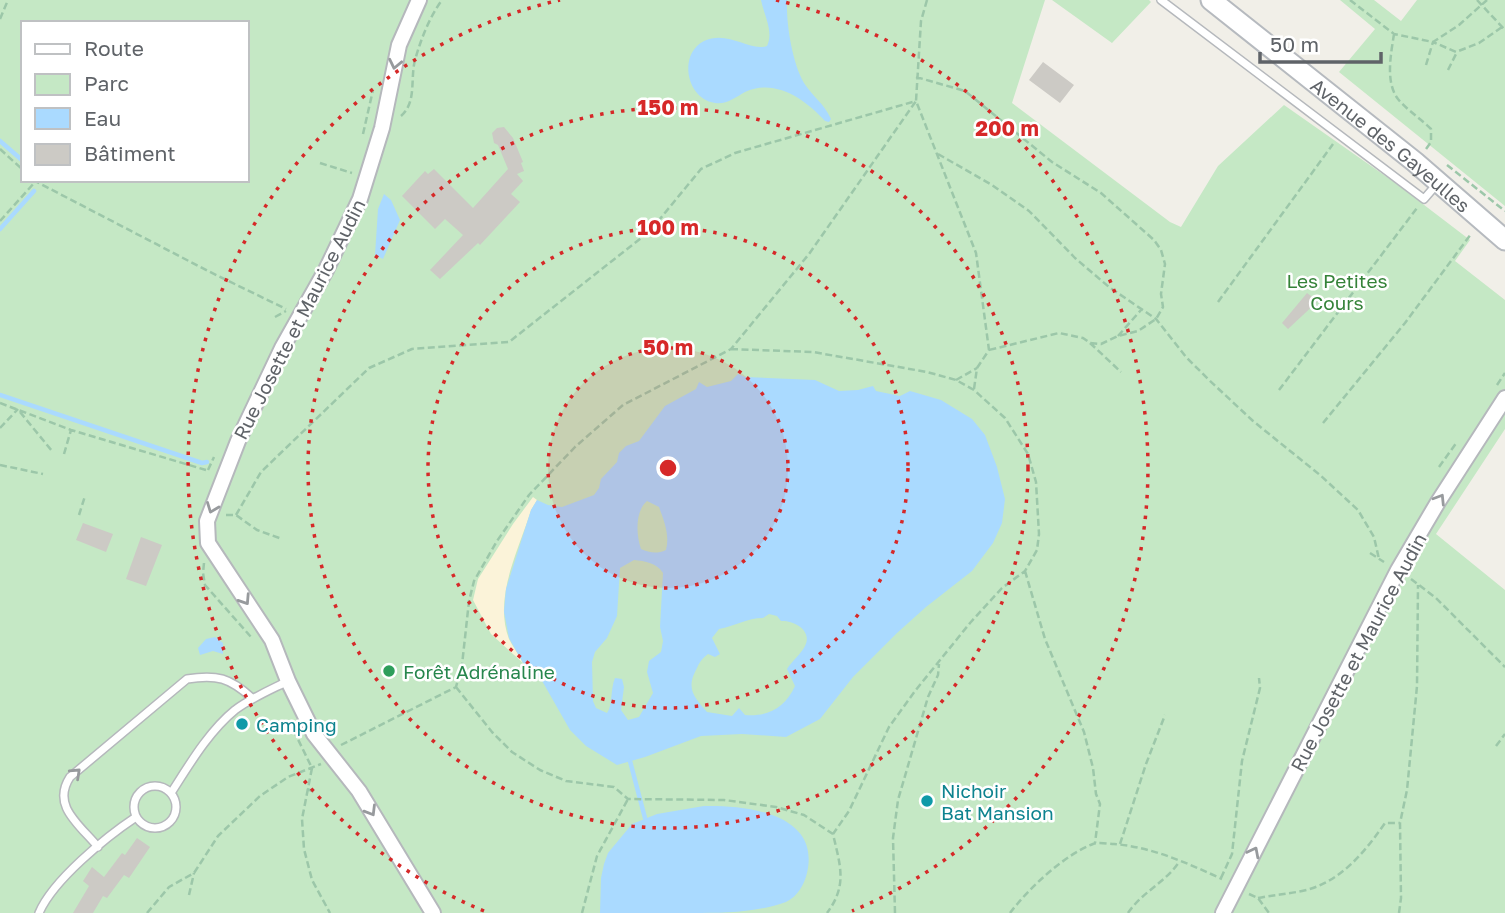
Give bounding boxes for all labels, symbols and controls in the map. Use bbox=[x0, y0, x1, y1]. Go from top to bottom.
legend bbox=[21, 21, 248, 182]
scale bar bbox=[1260, 21, 1381, 65]
text: 50 m bbox=[1270, 31, 1319, 57]
text: Route bbox=[84, 35, 144, 61]
one-way arrow bbox=[389, 58, 404, 70]
text: Parc bbox=[84, 70, 129, 96]
street label: Avenue des Gayeulles bbox=[1307, 73, 1475, 217]
text: 150 m bbox=[638, 94, 698, 120]
text: Eau bbox=[84, 105, 121, 131]
text: 200 m bbox=[975, 115, 1039, 141]
text: Bâtiment bbox=[84, 140, 176, 166]
street label: Rue Josette et Maurice Audin bbox=[228, 195, 370, 443]
text: 100 m bbox=[637, 214, 699, 240]
park label: Les Petites Cours bbox=[1286, 269, 1388, 314]
text: 50 m bbox=[643, 334, 693, 360]
centre of rings bbox=[656, 456, 680, 480]
one-way arrow bbox=[1431, 494, 1444, 507]
one-way arrow bbox=[207, 501, 221, 513]
street label: Rue Josette et Maurice Audin bbox=[1285, 529, 1431, 775]
one-way arrow bbox=[237, 592, 250, 605]
place label: Forêt Adrénaline bbox=[403, 660, 555, 683]
marker: Forêt Adrénaline bbox=[381, 663, 397, 679]
place label: Camping bbox=[256, 713, 337, 736]
marker: Camping bbox=[234, 716, 250, 732]
one-way arrow bbox=[68, 768, 81, 781]
place label: Nichoir Bat Mansion bbox=[941, 779, 1054, 824]
marker: Nichoir Bat Mansion bbox=[919, 793, 935, 809]
one-way arrow bbox=[363, 803, 376, 816]
one-way arrow bbox=[1245, 847, 1259, 859]

